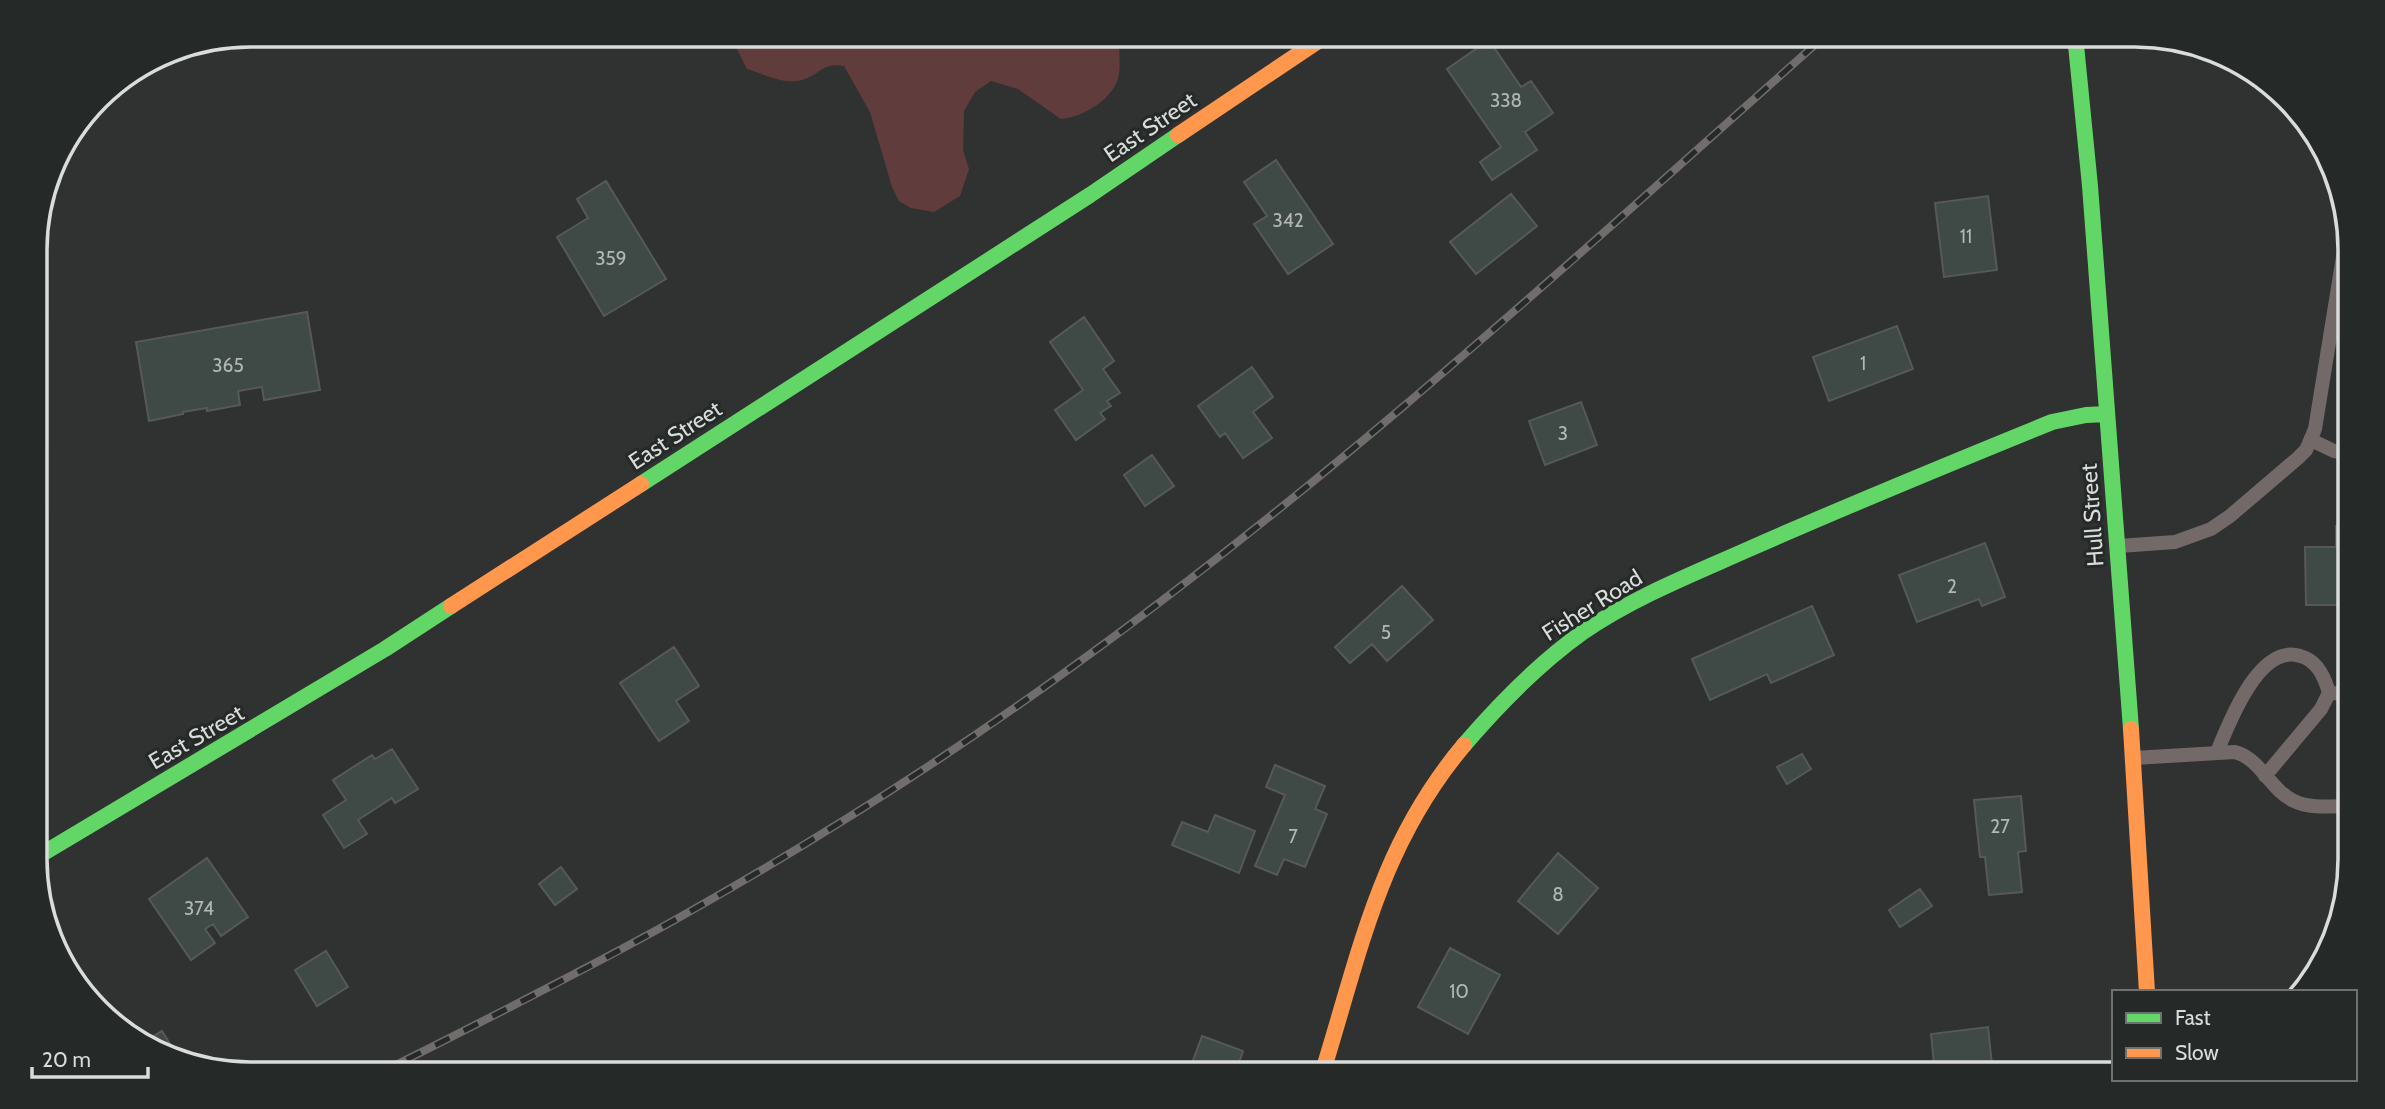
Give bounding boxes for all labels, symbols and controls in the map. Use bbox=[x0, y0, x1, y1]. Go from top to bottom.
street label: East Street bbox=[1099, 86, 1202, 168]
house number: 338 bbox=[1490, 89, 1522, 112]
house number: 342 bbox=[1272, 209, 1304, 232]
house number: 11 bbox=[1960, 225, 1972, 248]
house number: 359 bbox=[595, 247, 627, 270]
house number: 1 bbox=[1860, 352, 1866, 375]
house number: 365 bbox=[212, 354, 244, 377]
street label: East Street bbox=[623, 394, 727, 475]
house number: 3 bbox=[1558, 422, 1568, 445]
street label: Hull Street bbox=[2074, 462, 2110, 567]
street label: Fisher Road bbox=[1537, 563, 1647, 647]
house number: 2 bbox=[1947, 575, 1957, 598]
house number: 5 bbox=[1381, 621, 1391, 644]
street label: East Street bbox=[143, 698, 249, 775]
house number: 27 bbox=[1990, 815, 2010, 838]
house number: 7 bbox=[1288, 825, 1298, 848]
house number: 8 bbox=[1552, 883, 1564, 906]
house number: 374 bbox=[184, 897, 214, 920]
house number: 10 bbox=[1449, 980, 1469, 1003]
legend bbox=[2112, 990, 2357, 1081]
text: Fast bbox=[2175, 1005, 2211, 1030]
scale bar bbox=[32, 1036, 147, 1080]
text: Slow bbox=[2175, 1040, 2219, 1065]
text: 20 m bbox=[42, 1047, 91, 1072]

